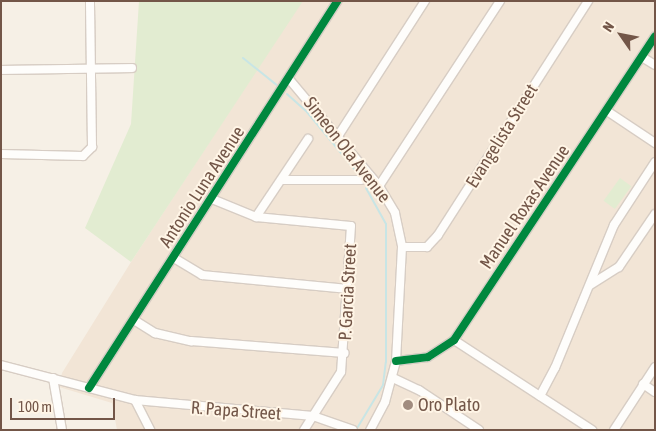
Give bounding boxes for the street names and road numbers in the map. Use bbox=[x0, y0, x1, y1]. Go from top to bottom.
street label: Evangelista Street bbox=[461, 80, 543, 192]
street label: Simeon Ola Avenue bbox=[299, 93, 395, 207]
street label: Antonio Luna Avenue bbox=[155, 122, 249, 252]
street label: Manuel Roxas Avenue bbox=[476, 141, 574, 273]
street label: P. Garcia Street bbox=[335, 243, 361, 341]
street label: R. Papa Street bbox=[190, 397, 282, 425]

